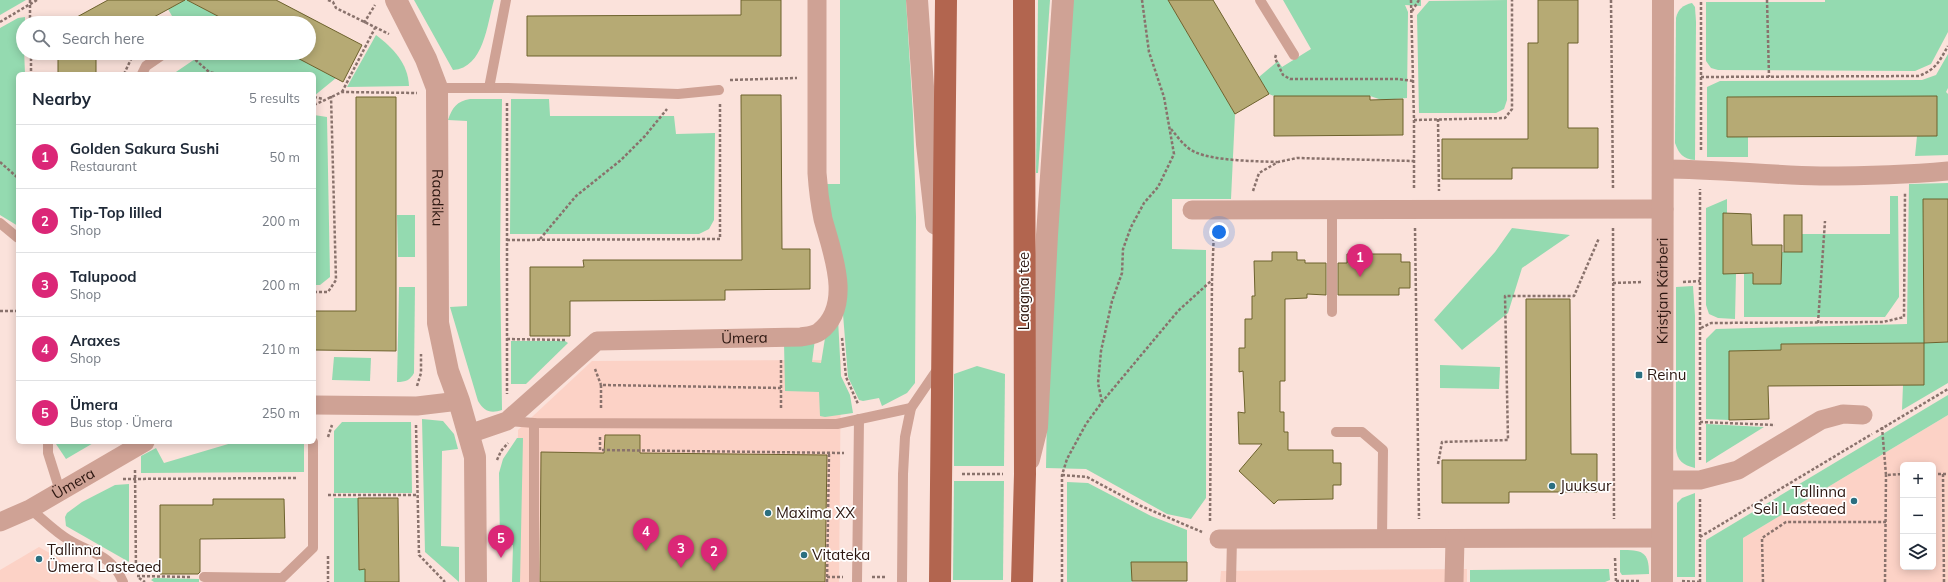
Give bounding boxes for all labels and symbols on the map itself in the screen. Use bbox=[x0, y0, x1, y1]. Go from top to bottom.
street label: Raadiku bbox=[428, 169, 448, 227]
your location bbox=[1209, 222, 1229, 242]
street label: Kristjan Kärberi bbox=[1652, 238, 1672, 344]
pin: 1 bbox=[1347, 244, 1373, 277]
street label: Laagna tee bbox=[1014, 252, 1033, 330]
street label: Ümera bbox=[721, 328, 768, 348]
place label: Reinu bbox=[1647, 365, 1686, 384]
marker: Reinu bbox=[1634, 370, 1644, 380]
street label: Ümera bbox=[48, 463, 98, 503]
place label: Juuksur bbox=[1560, 476, 1612, 495]
marker: Juuksur bbox=[1547, 481, 1557, 491]
place label: Tallinna Seli Lasteaed bbox=[1753, 482, 1846, 518]
marker: Tallinna Seli Lasteaed bbox=[1849, 496, 1859, 506]
place label: Maxima XX bbox=[776, 503, 855, 522]
marker: Maxima XX bbox=[763, 508, 773, 518]
pin: 4 bbox=[633, 518, 659, 551]
pin: 5 bbox=[488, 525, 514, 558]
pin: 3 bbox=[668, 535, 694, 568]
pin: 2 bbox=[701, 538, 727, 571]
place label: Tallinna Ümera Lasteaed bbox=[47, 540, 162, 576]
place label: Vitateka bbox=[812, 545, 870, 564]
marker: Vitateka bbox=[799, 550, 809, 560]
marker: Tallinna Ümera Lasteaed bbox=[34, 554, 44, 564]

